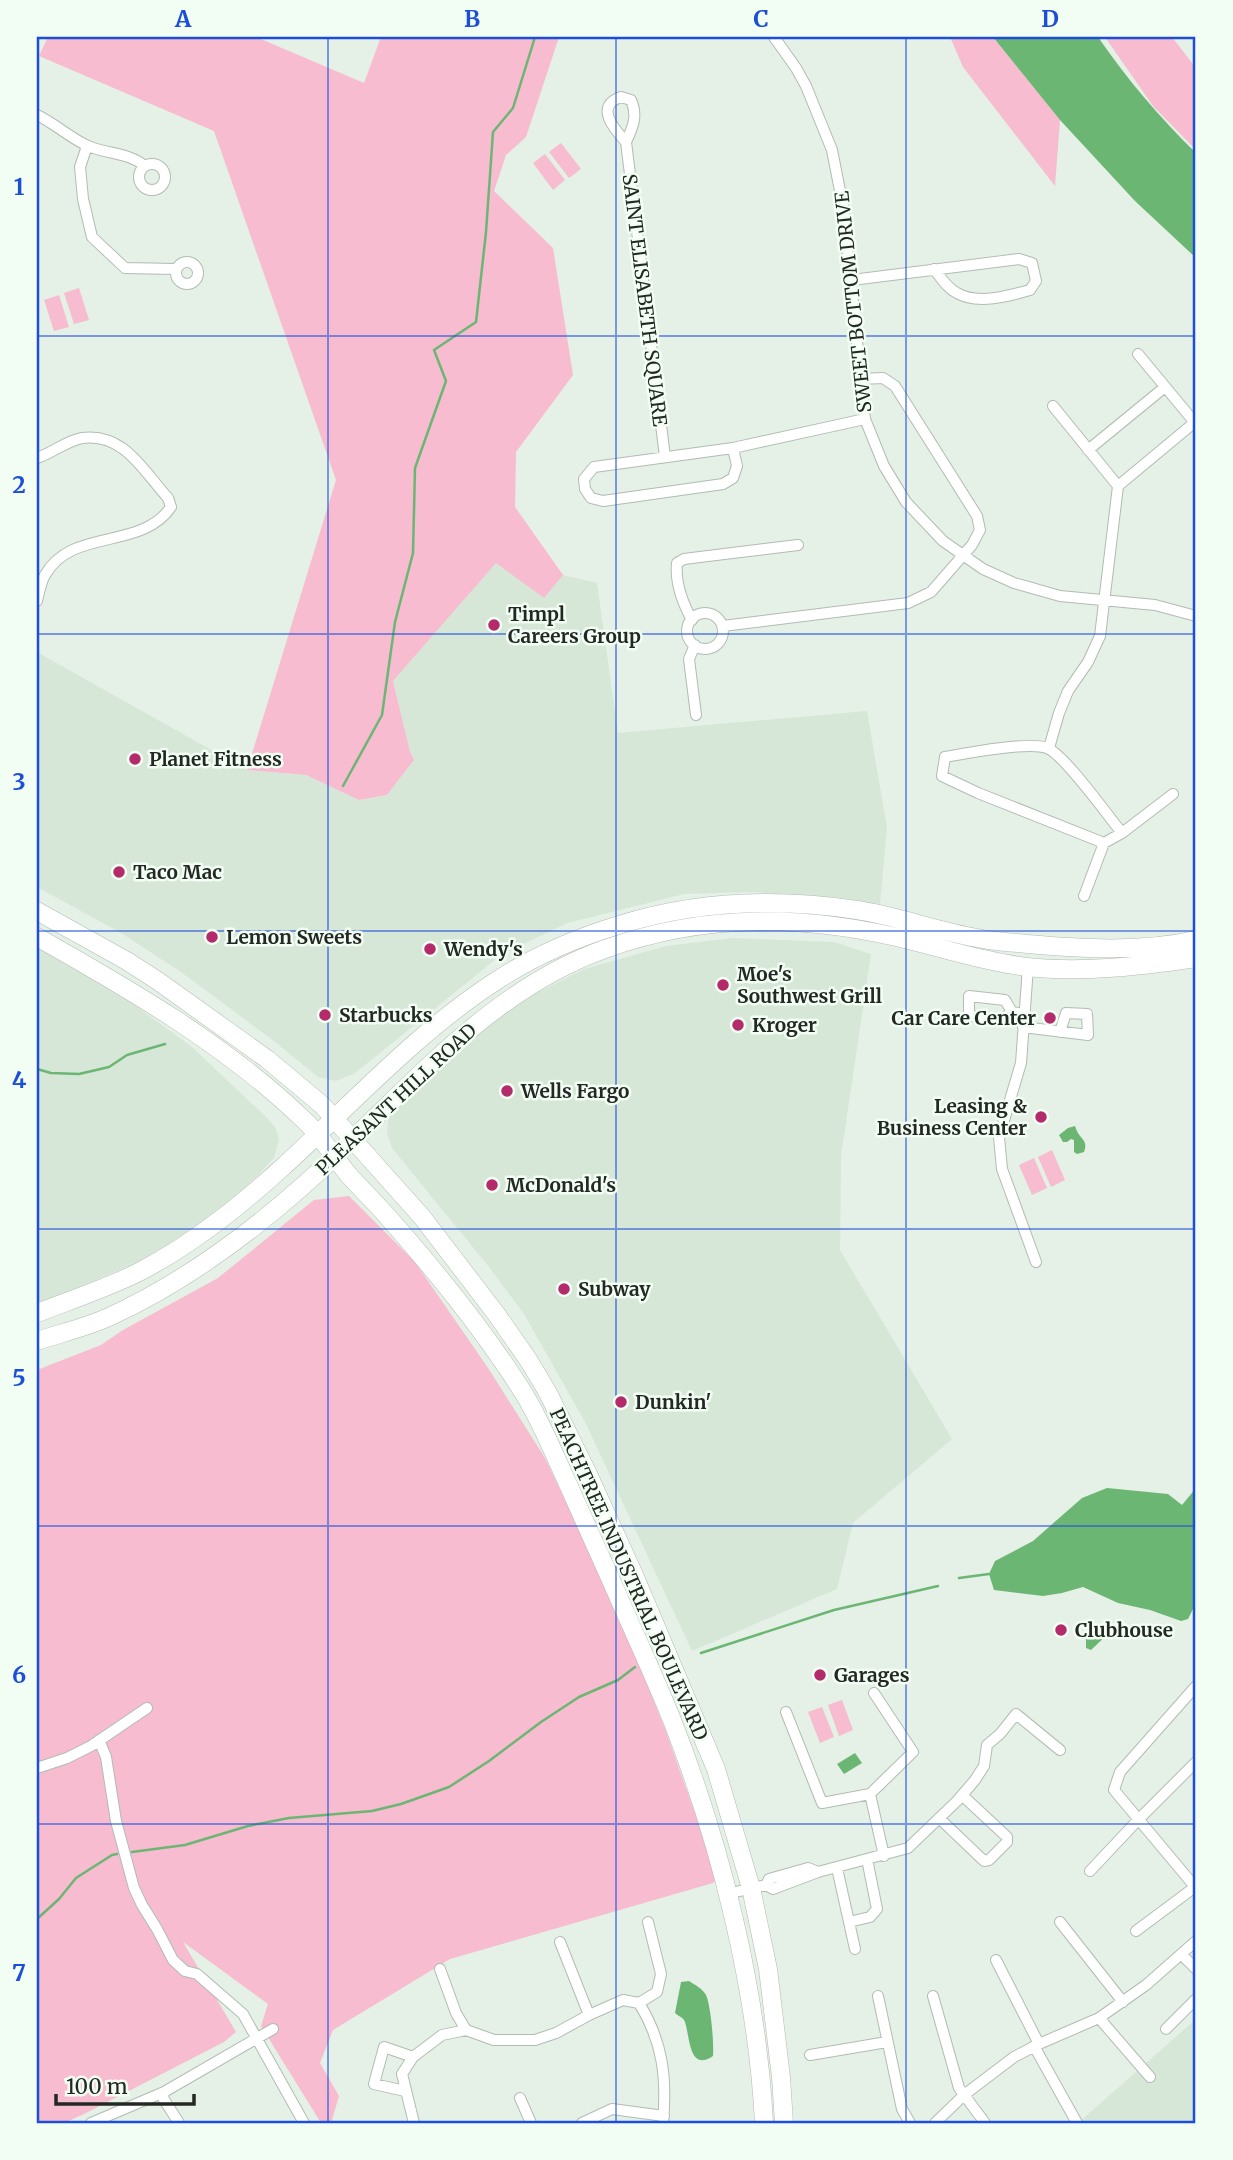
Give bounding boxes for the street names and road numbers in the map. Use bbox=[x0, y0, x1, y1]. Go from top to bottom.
street label: SAINT ELISABETH SQUARE bbox=[618, 172, 672, 428]
street label: SWEET BOTTOM DRIVE bbox=[829, 190, 877, 414]
street label: PLEASANT HILL ROAD bbox=[311, 1018, 481, 1180]
street label: PEACHTREE INDUSTRIAL BOULEVARD bbox=[545, 1404, 713, 1744]

